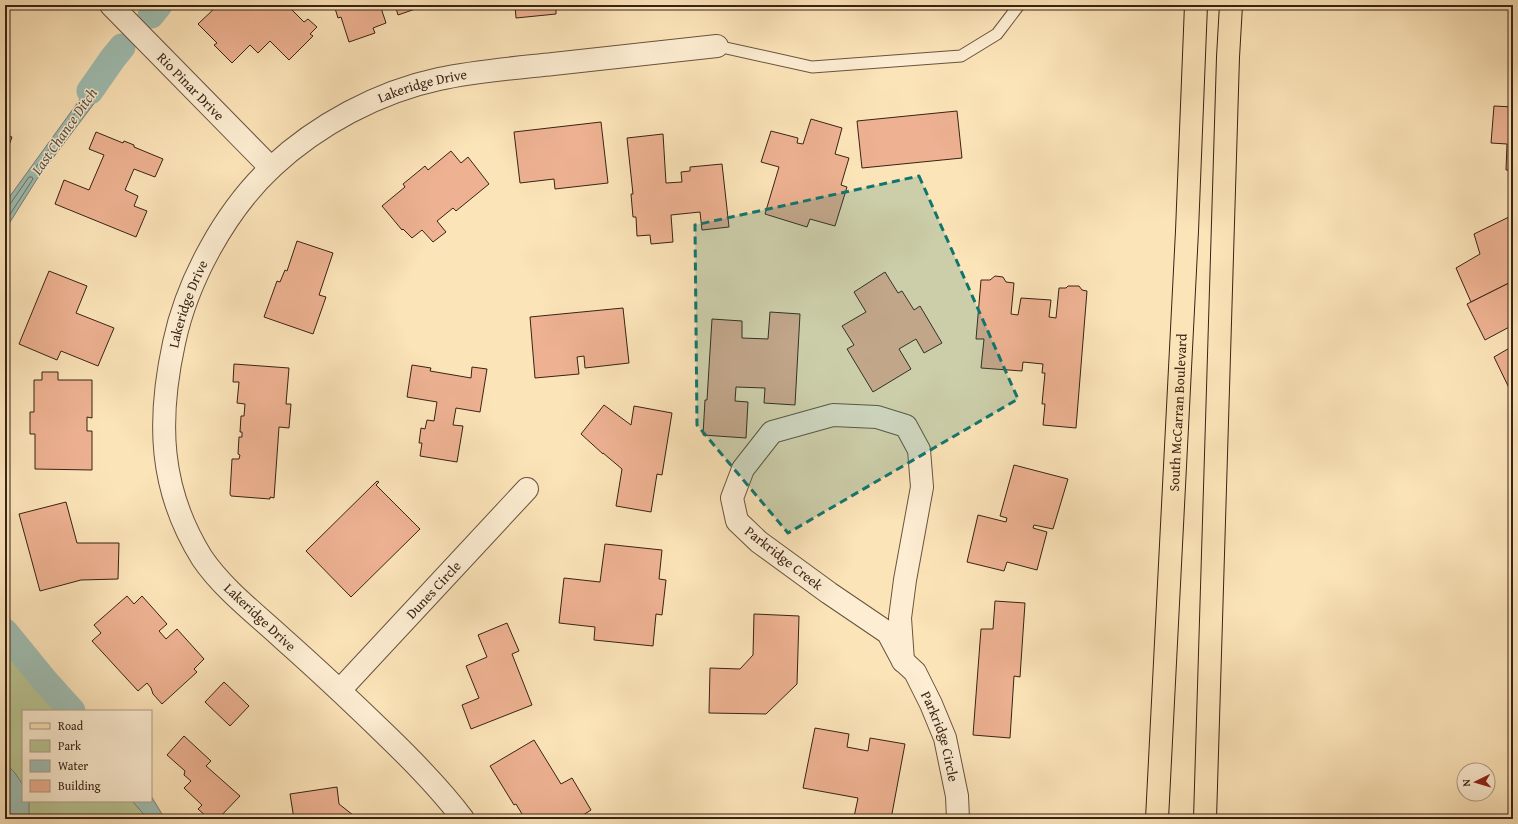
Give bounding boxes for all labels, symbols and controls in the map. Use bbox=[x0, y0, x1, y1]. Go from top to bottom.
street label: Rio Pinar Drive bbox=[153, 48, 229, 125]
street label: Lakeridge Drive bbox=[374, 64, 469, 108]
water label: Last Chance Ditch bbox=[26, 83, 102, 180]
street label: Lakeridge Drive bbox=[163, 256, 213, 350]
street label: South McCarran Boulevard bbox=[1164, 333, 1192, 492]
street label: Parkridge Creek bbox=[741, 521, 828, 595]
street label: Dunes Circle bbox=[401, 556, 466, 623]
street label: Lakeridge Drive bbox=[220, 578, 301, 656]
street label: Parkridge Circle bbox=[916, 688, 964, 784]
legend bbox=[22, 710, 152, 802]
text: Road bbox=[58, 717, 84, 734]
text: Park bbox=[58, 737, 82, 754]
text: Water bbox=[58, 757, 88, 774]
north arrow bbox=[1456, 762, 1496, 802]
text: Building bbox=[58, 777, 101, 794]
text: N bbox=[1458, 778, 1474, 787]

